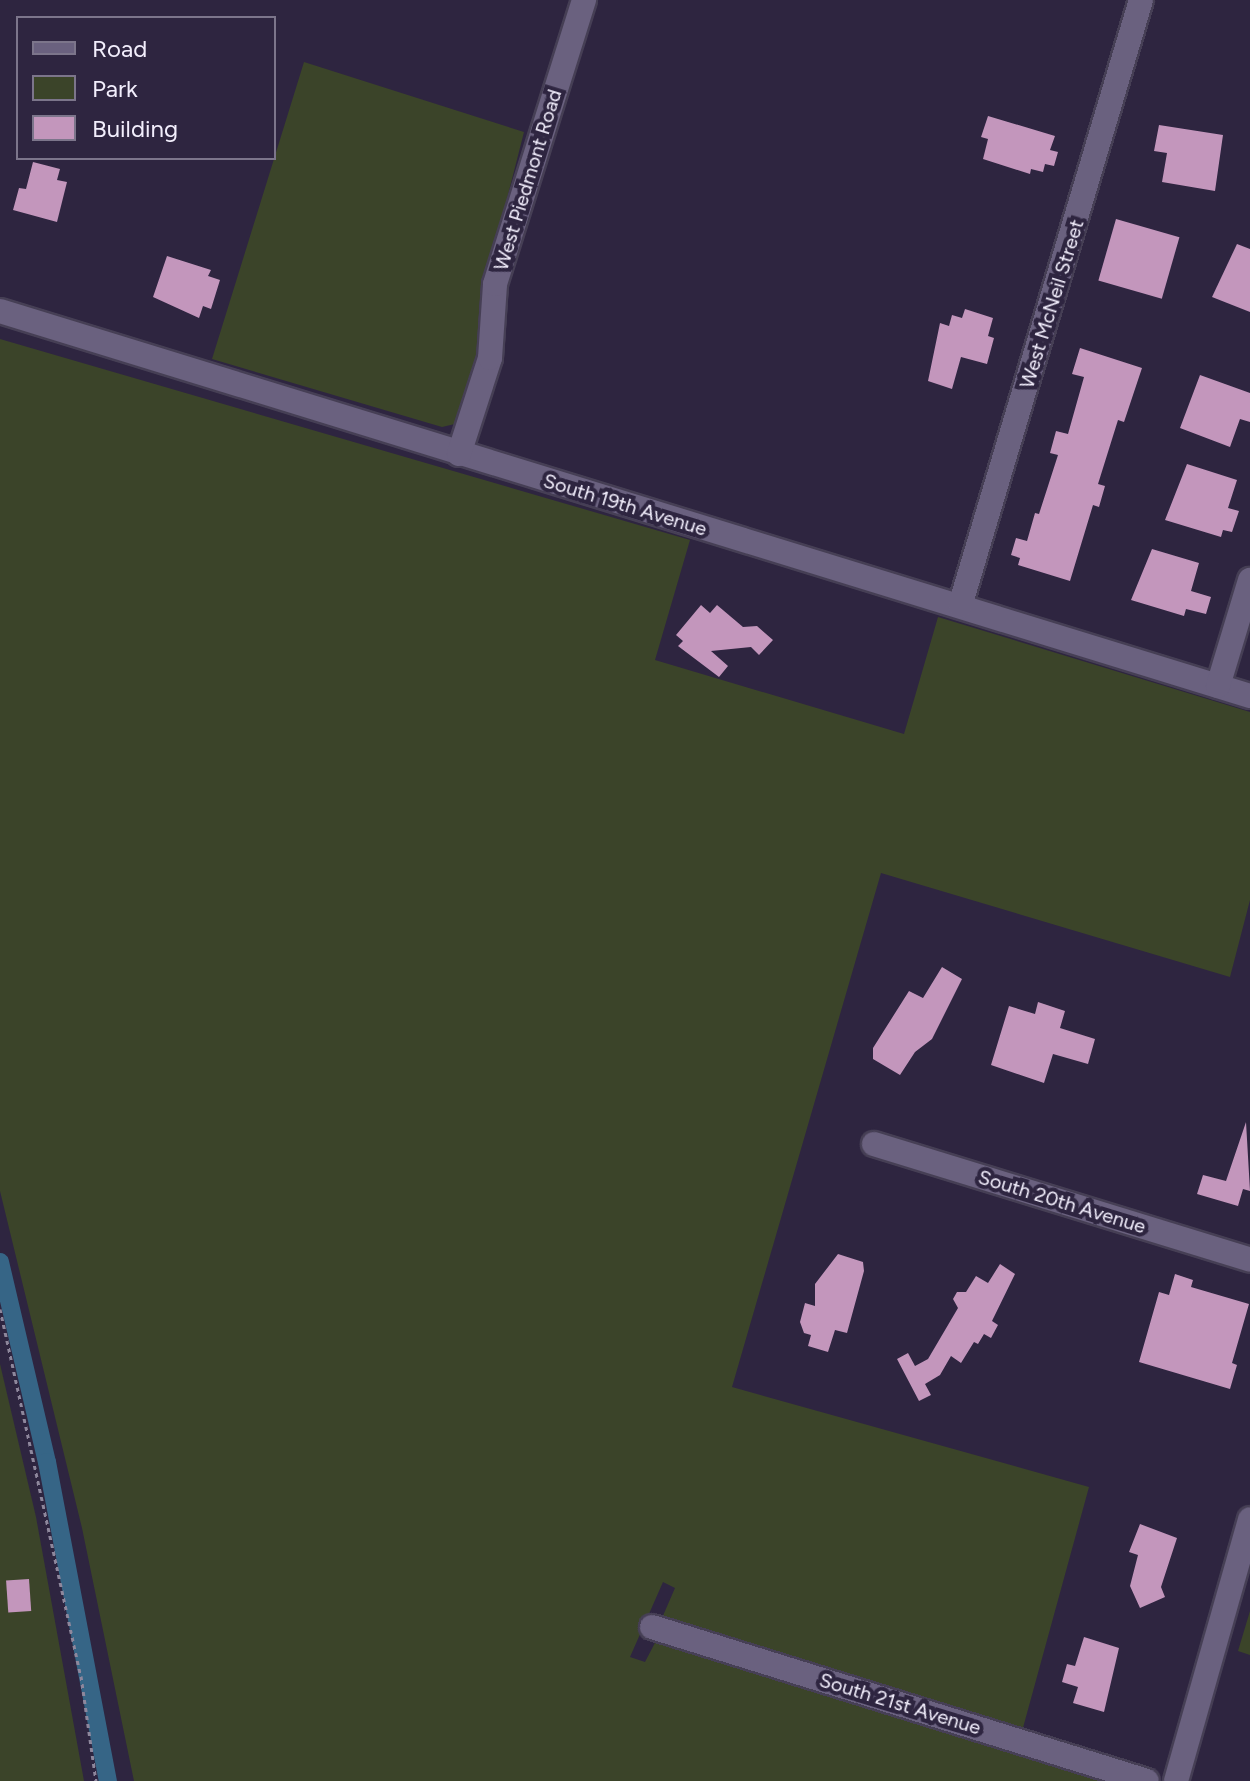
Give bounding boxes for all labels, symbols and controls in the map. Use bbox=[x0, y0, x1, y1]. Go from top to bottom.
legend bbox=[16, 16, 276, 160]
text: Road bbox=[92, 34, 147, 63]
text: Park bbox=[92, 74, 138, 103]
street label: West Piedmont Road bbox=[489, 86, 567, 274]
text: Building bbox=[92, 114, 178, 143]
street label: West McNeil Street bbox=[1015, 217, 1089, 391]
street label: South 19th Avenue bbox=[540, 469, 710, 541]
street label: South 20th Avenue bbox=[975, 1165, 1149, 1239]
street label: South 21st Avenue bbox=[816, 1668, 984, 1740]

